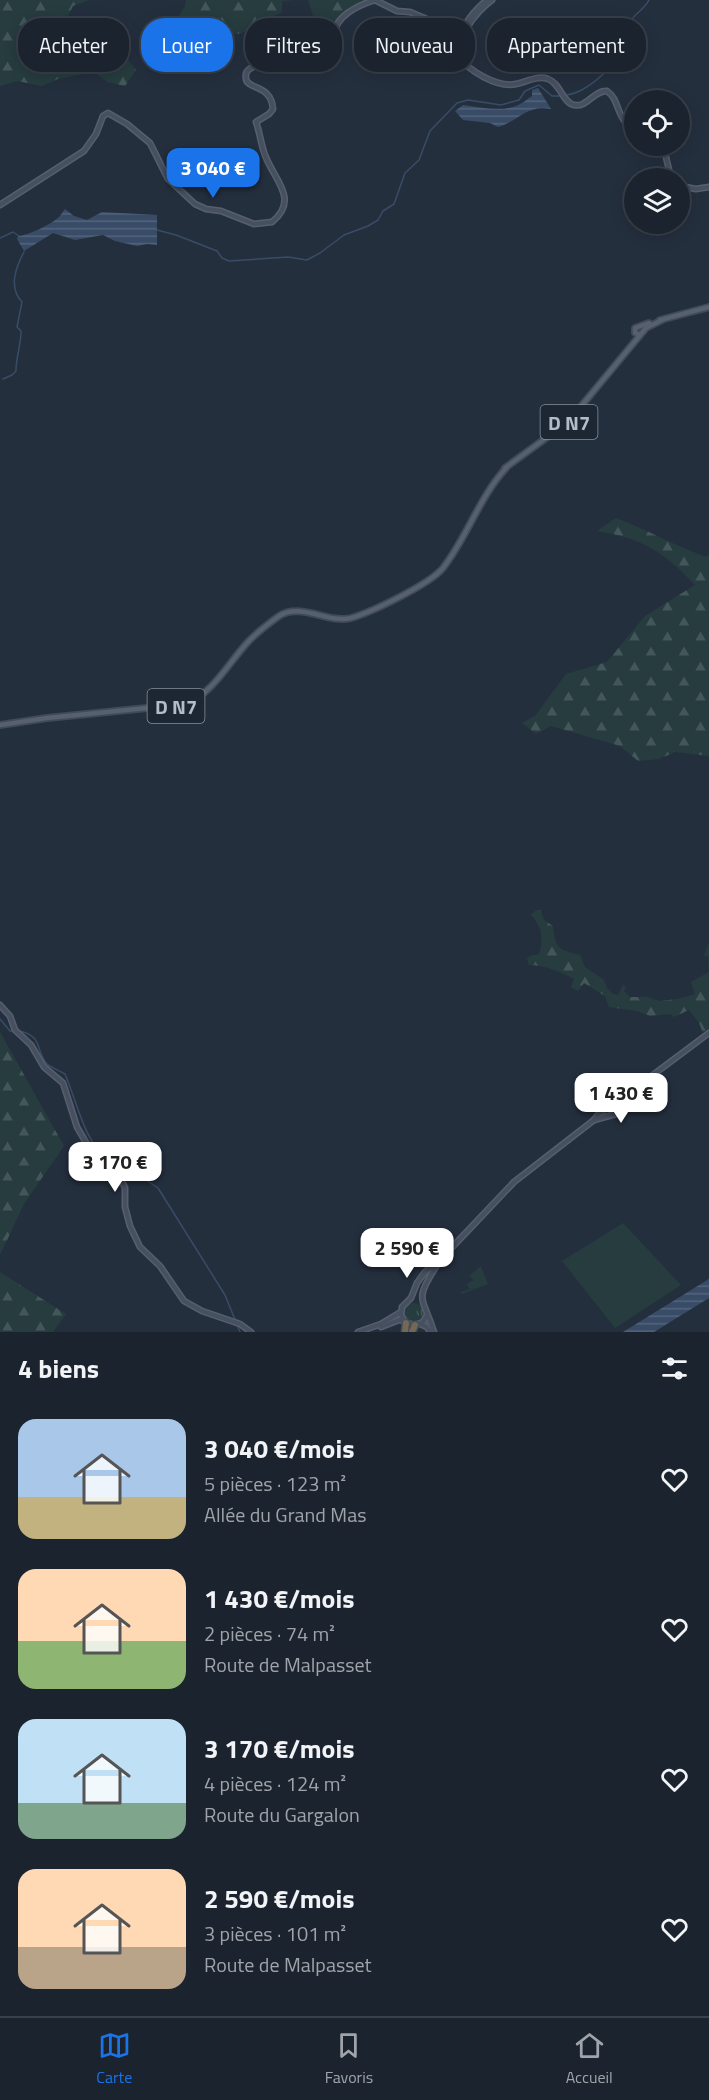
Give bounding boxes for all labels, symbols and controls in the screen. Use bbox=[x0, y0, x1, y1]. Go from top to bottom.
chip: Acheter bbox=[18, 18, 129, 72]
chip: Louer bbox=[141, 18, 233, 72]
chip: Filtres bbox=[245, 18, 342, 72]
chip: Nouveau bbox=[354, 18, 475, 72]
chip: Appartement bbox=[487, 18, 646, 72]
map controls bbox=[624, 90, 690, 234]
button: locate bbox=[624, 90, 690, 156]
pin: 3 040 € bbox=[158, 148, 268, 199]
text: 3 040 € bbox=[181, 152, 245, 183]
button: layers bbox=[624, 168, 690, 234]
road number: D N7 bbox=[540, 405, 598, 439]
road number: D N7 bbox=[148, 689, 204, 723]
pin: 1 430 € bbox=[566, 1073, 676, 1124]
text: 1 430 € bbox=[589, 1077, 653, 1108]
pin: 3 170 € bbox=[60, 1142, 170, 1193]
text: 3 170 € bbox=[83, 1146, 147, 1177]
pin: 2 590 € bbox=[352, 1228, 462, 1279]
text: 2 590 € bbox=[375, 1232, 439, 1263]
text: 4 biens bbox=[18, 1349, 99, 1388]
icon: filters bbox=[658, 1352, 691, 1385]
text: 3 040 €/mois bbox=[204, 1429, 354, 1468]
icon: home bbox=[66, 1443, 138, 1515]
icon: heart bbox=[658, 1463, 691, 1496]
text: 5 pièces · 123 m² bbox=[204, 1468, 346, 1499]
text: Allée du Grand Mas bbox=[204, 1499, 366, 1530]
text: 1 430 €/mois bbox=[204, 1579, 354, 1618]
icon: home bbox=[66, 1593, 138, 1665]
icon: heart bbox=[658, 1613, 691, 1646]
text: 2 pièces · 74 m² bbox=[204, 1618, 335, 1649]
text: Route de Malpasset bbox=[204, 1649, 372, 1680]
text: 3 170 €/mois bbox=[204, 1729, 354, 1768]
icon: home bbox=[66, 1743, 138, 1815]
icon: heart bbox=[658, 1763, 691, 1796]
text: 4 pièces · 124 m² bbox=[204, 1768, 346, 1799]
text: Route du Gargalon bbox=[204, 1799, 360, 1830]
text: 2 590 €/mois bbox=[204, 1879, 354, 1918]
icon: home bbox=[66, 1893, 138, 1965]
icon: heart bbox=[658, 1913, 691, 1946]
text: 3 pièces · 101 m² bbox=[204, 1918, 346, 1949]
text: Route de Malpasset bbox=[204, 1949, 372, 1980]
tab: Carte bbox=[96, 2029, 132, 2089]
tab: Favoris bbox=[325, 2029, 373, 2089]
tab: Accueil bbox=[566, 2029, 613, 2089]

